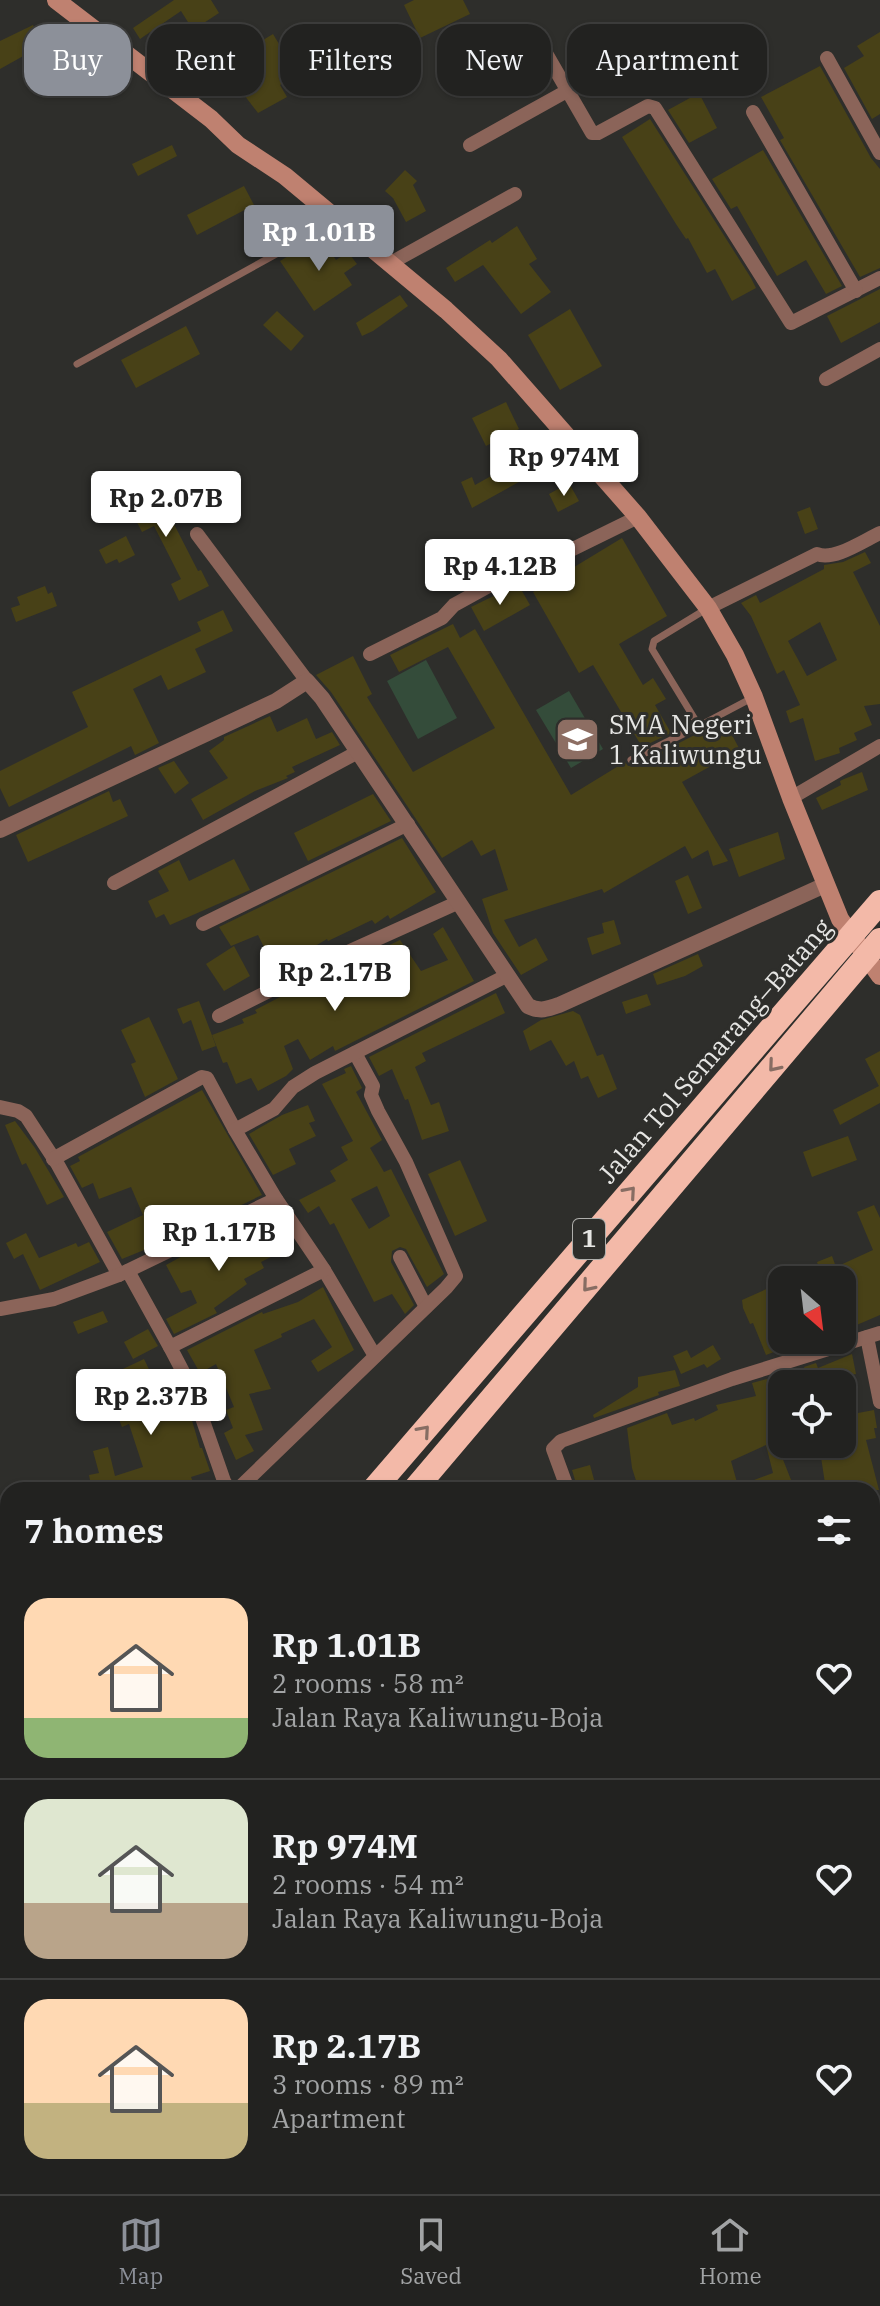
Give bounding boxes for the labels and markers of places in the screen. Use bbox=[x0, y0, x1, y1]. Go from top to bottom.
pin: Rp 1.01B bbox=[236, 205, 402, 273]
pin: Rp 974M bbox=[490, 430, 638, 498]
pin: Rp 2.07B bbox=[83, 471, 249, 539]
pin: Rp 4.12B bbox=[417, 539, 583, 607]
place label: SMA Negeri 1 Kaliwungu bbox=[609, 707, 762, 771]
school or university icon: SMA Negeri 1 Kaliwungu bbox=[554, 716, 602, 764]
pin: Rp 2.17B bbox=[252, 945, 418, 1013]
pin: Rp 1.17B bbox=[136, 1205, 302, 1273]
pin: Rp 2.37B bbox=[68, 1369, 234, 1437]

